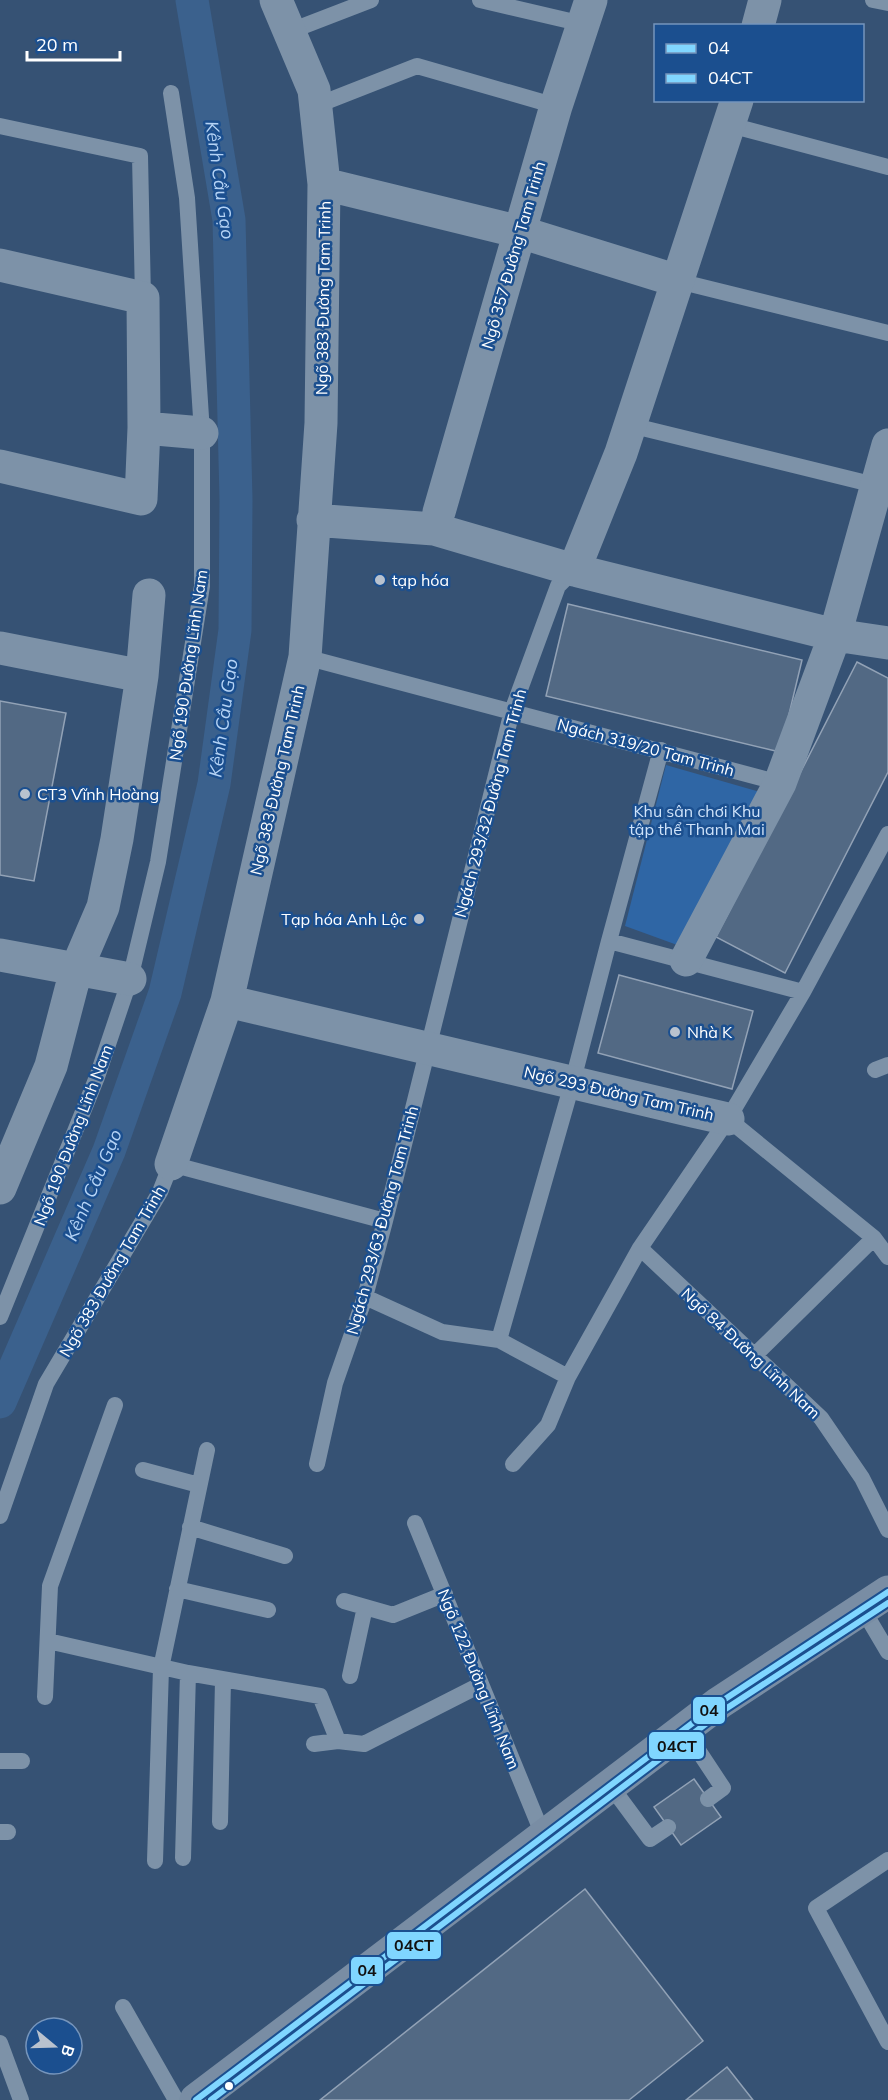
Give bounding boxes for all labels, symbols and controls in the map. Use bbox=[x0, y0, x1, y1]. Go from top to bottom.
scale bar bbox=[27, 24, 120, 62]
legend bbox=[654, 24, 864, 102]
text: 20 m bbox=[36, 33, 78, 56]
text: 04 bbox=[708, 36, 730, 59]
text: 04CT bbox=[708, 66, 753, 89]
water label: Kênh Cầu Gạo bbox=[200, 119, 240, 241]
street label: Ngõ 357 Đường Tam Trinh bbox=[477, 159, 549, 351]
street label: Ngõ 383 Đường Tam Trinh bbox=[311, 201, 335, 395]
street label: Ngõ 190 Đường Lĩnh Nam bbox=[165, 568, 211, 762]
place label: tạp hóa bbox=[392, 570, 449, 590]
marker: tạp hóa bbox=[373, 573, 387, 587]
water label: Kênh Cầu Gạo bbox=[203, 657, 243, 779]
street label: Ngõ 383 Đường Tam Trinh bbox=[245, 683, 309, 877]
street label: Ngách 293/32 Đường Tam Trinh bbox=[450, 686, 530, 920]
street label: Ngách 319/20 Tam Trinh bbox=[555, 714, 737, 780]
place label: CT3 Vĩnh Hoàng bbox=[37, 784, 159, 804]
marker: CT3 Vĩnh Hoàng bbox=[18, 787, 32, 801]
park label: Khu sân chơi Khu tập thể Thanh Mai bbox=[629, 801, 765, 839]
place label: Tạp hóa Anh Lộc bbox=[281, 909, 407, 929]
marker: Tạp hóa Anh Lộc bbox=[412, 912, 426, 926]
place label: Nhà K bbox=[687, 1022, 733, 1042]
marker: Nhà K bbox=[668, 1025, 682, 1039]
street label: Ngõ 190 Đường Lĩnh Nam bbox=[29, 1042, 117, 1228]
street label: Ngõ 293 Đường Tam Trinh bbox=[522, 1061, 716, 1125]
street label: Ngách 293/63 Đường Tam Trinh bbox=[342, 1103, 422, 1337]
water label: Kênh Cầu Gạo bbox=[59, 1126, 127, 1244]
street label: Ngõ 383 Đường Tam Trinh bbox=[55, 1182, 169, 1360]
street label: Ngõ 84 Đường Lĩnh Nam bbox=[677, 1283, 825, 1423]
street label: Ngõ 122 Đường Lĩnh Nam bbox=[434, 1586, 524, 1772]
line badge: 04 bbox=[692, 1696, 726, 1725]
text: 04 bbox=[699, 1700, 719, 1720]
line badge: 04CT bbox=[648, 1731, 705, 1760]
text: 04CT bbox=[657, 1736, 697, 1756]
line badge: 04CT bbox=[386, 1931, 442, 1960]
text: 04CT bbox=[394, 1935, 434, 1955]
line badge: 04 bbox=[350, 1956, 384, 1985]
text: 04 bbox=[357, 1960, 377, 1980]
north arrow bbox=[24, 2016, 84, 2076]
text: B bbox=[57, 2042, 79, 2059]
unlabelled marker bbox=[223, 2080, 235, 2092]

